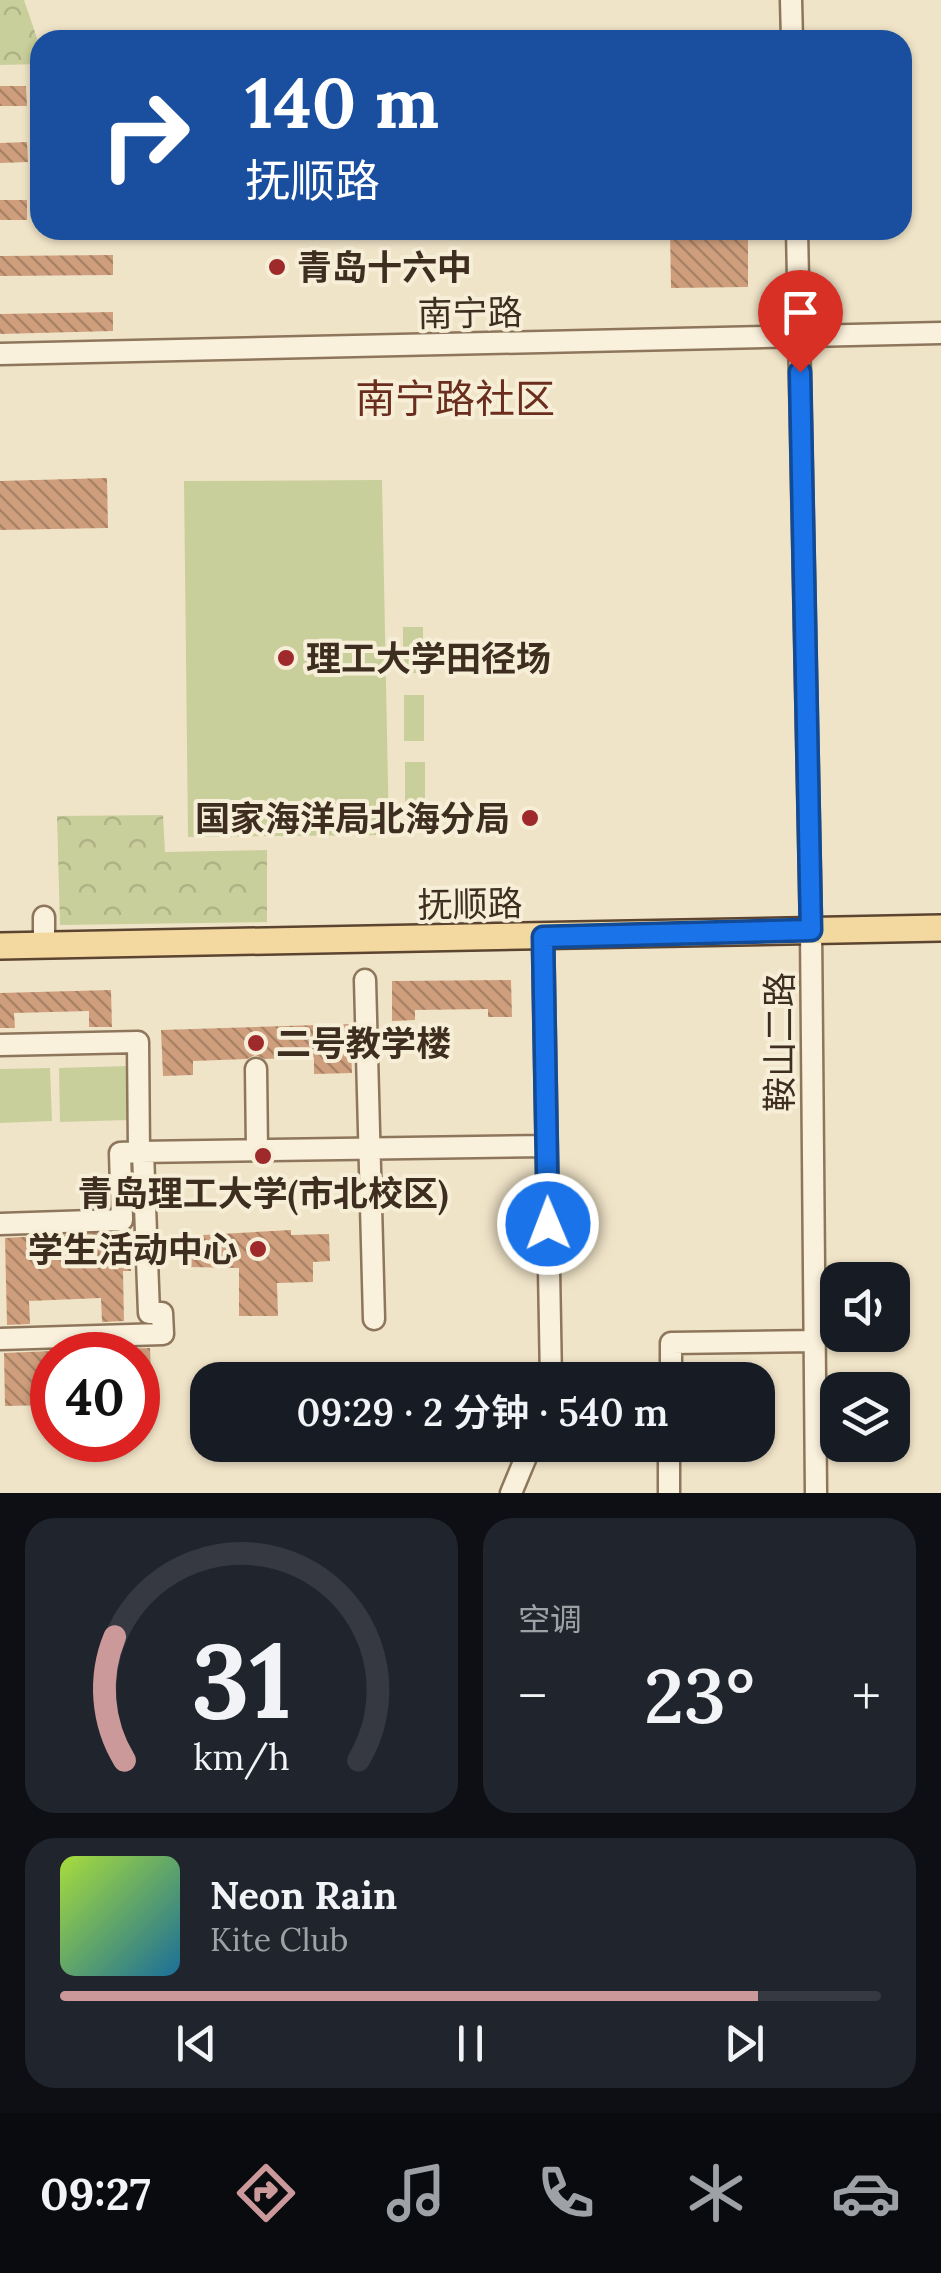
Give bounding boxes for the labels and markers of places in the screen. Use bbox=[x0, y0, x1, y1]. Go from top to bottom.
place label: 青岛十六中 bbox=[297, 245, 472, 290]
marker: 青岛十六中 bbox=[266, 256, 288, 278]
pin bbox=[758, 270, 843, 373]
place label: 理工大学田径场 bbox=[306, 636, 551, 681]
marker: 理工大学田径场 bbox=[275, 647, 297, 669]
place label: 国家海洋局北海分局 bbox=[195, 796, 510, 841]
marker: 国家海洋局北海分局 bbox=[519, 807, 541, 829]
place label: 二号教学楼 bbox=[276, 1021, 451, 1066]
marker: 二号教学楼 bbox=[245, 1032, 267, 1054]
marker: 青岛理工大学(市北校区) bbox=[252, 1145, 274, 1167]
place label: 青岛理工大学(市北校区) bbox=[78, 1171, 448, 1216]
place label: 学生活动中心 bbox=[28, 1227, 238, 1272]
marker: 学生活动中心 bbox=[247, 1238, 269, 1260]

